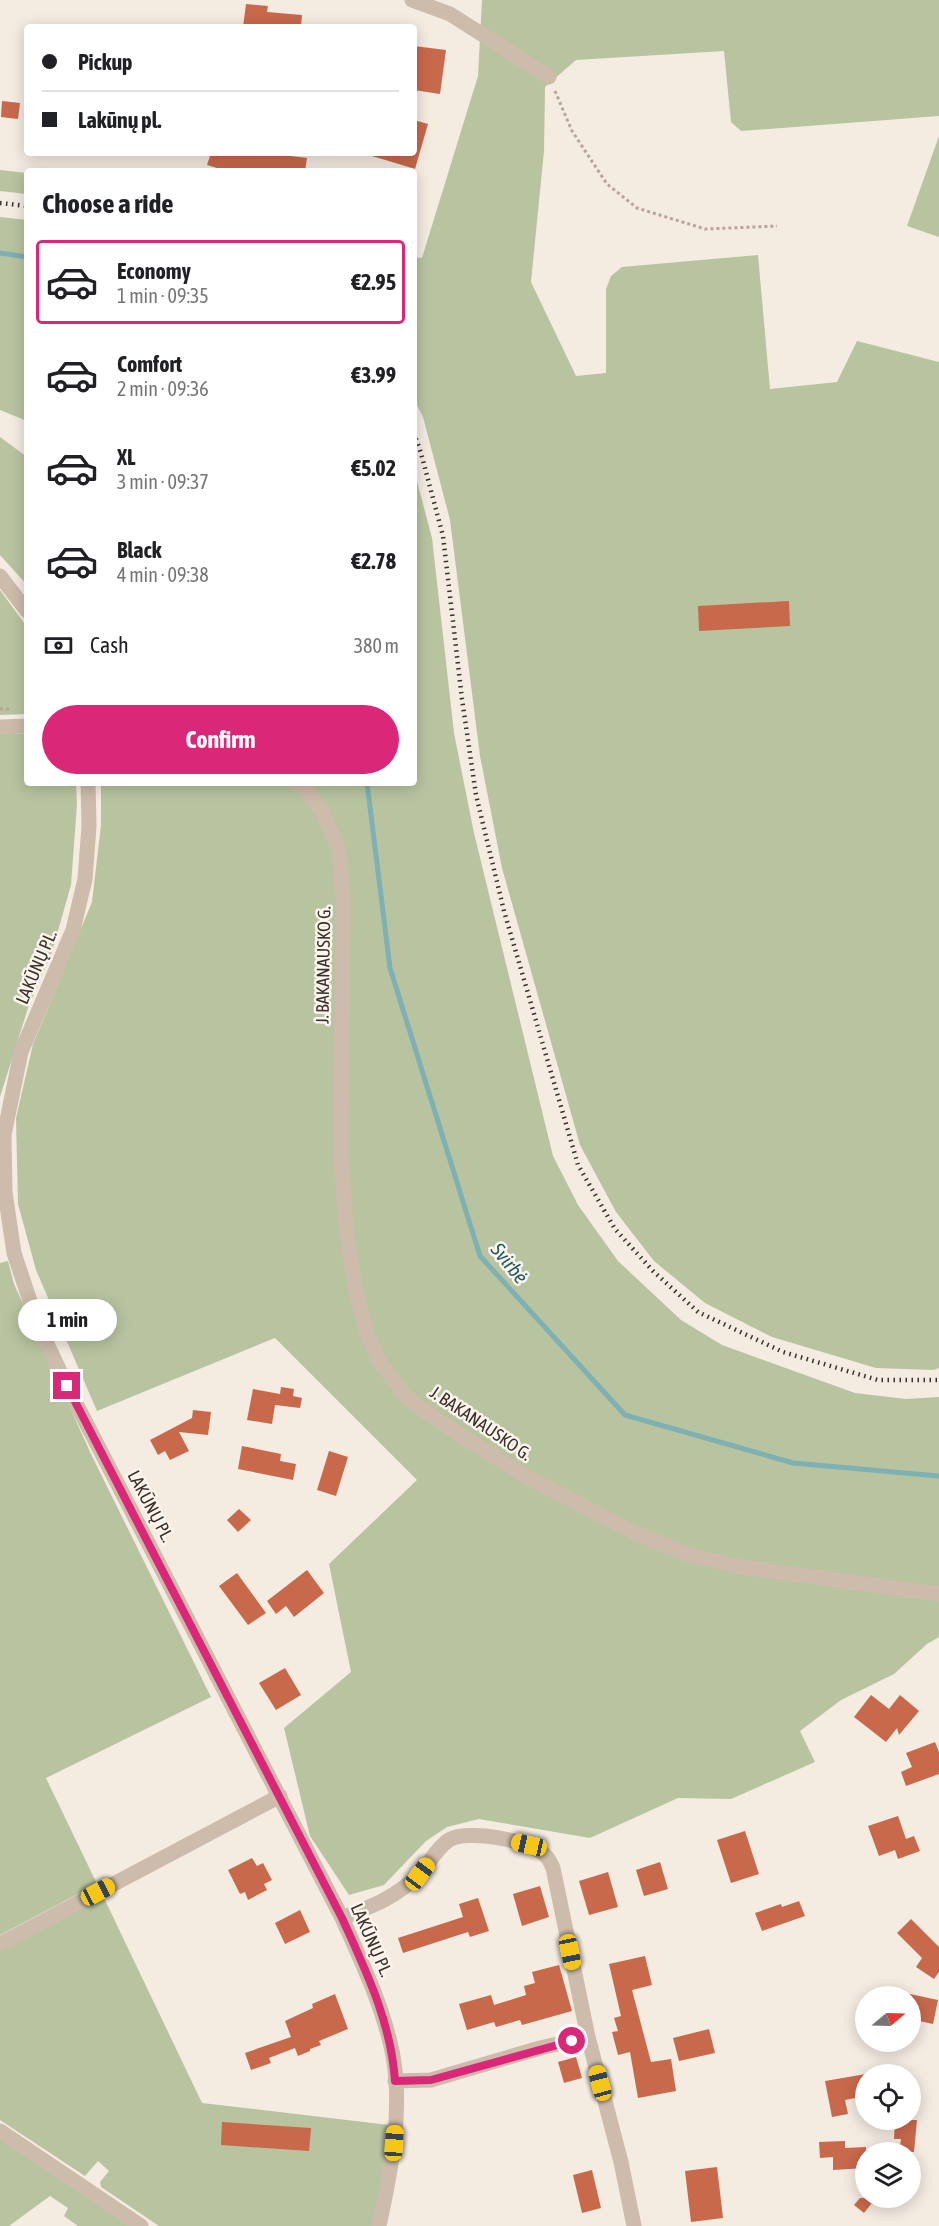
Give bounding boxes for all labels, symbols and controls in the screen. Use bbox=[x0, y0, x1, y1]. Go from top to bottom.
text: Pickup bbox=[78, 49, 133, 75]
text: Lakūnų pl. bbox=[78, 107, 162, 133]
text: Choose a ride bbox=[42, 188, 174, 219]
icon: car bbox=[45, 255, 99, 309]
text: Economy bbox=[117, 258, 191, 284]
text: €2.95 bbox=[351, 269, 396, 295]
text: 1 min · 09:35 bbox=[117, 284, 209, 307]
icon: car bbox=[45, 348, 99, 402]
text: Comfort bbox=[117, 351, 182, 377]
text: €3.99 bbox=[351, 362, 396, 388]
text: 2 min · 09:36 bbox=[117, 377, 209, 400]
icon: car bbox=[45, 441, 99, 495]
text: XL bbox=[117, 444, 135, 470]
text: €5.02 bbox=[351, 455, 396, 481]
text: 3 min · 09:37 bbox=[117, 470, 209, 493]
icon: car bbox=[45, 534, 99, 588]
text: Black bbox=[117, 537, 161, 563]
text: €2.78 bbox=[351, 548, 396, 574]
text: 4 min · 09:38 bbox=[117, 563, 209, 586]
icon: cash bbox=[42, 629, 75, 662]
text: Cash bbox=[90, 632, 129, 658]
text: 380 m bbox=[354, 634, 399, 657]
button: Confirm bbox=[42, 705, 399, 774]
street label: J. BAKANAUSKO G. bbox=[311, 906, 335, 1024]
street label: LAKŪNŲ PL. bbox=[11, 927, 61, 1007]
water label: Svirbė bbox=[486, 1237, 533, 1288]
callout: 1 min bbox=[17, 1299, 116, 1341]
text: 1 min bbox=[47, 1308, 88, 1331]
route end bbox=[53, 1372, 80, 1399]
street label: J. BAKANAUSKO G. bbox=[426, 1381, 536, 1465]
street label: LAKŪNŲ PL. bbox=[123, 1467, 179, 1545]
car bbox=[509, 1832, 549, 1858]
car bbox=[402, 1854, 438, 1894]
car bbox=[78, 1876, 118, 1908]
street label: LAKŪNŲ PL. bbox=[347, 1900, 397, 1980]
car bbox=[557, 1933, 583, 1971]
north arrow bbox=[855, 1986, 921, 2052]
map controls bbox=[855, 1986, 921, 2208]
route start bbox=[558, 2027, 585, 2054]
car bbox=[587, 2063, 613, 2103]
button: locate bbox=[855, 2064, 921, 2130]
car bbox=[384, 2124, 404, 2162]
button: layers bbox=[855, 2142, 921, 2208]

